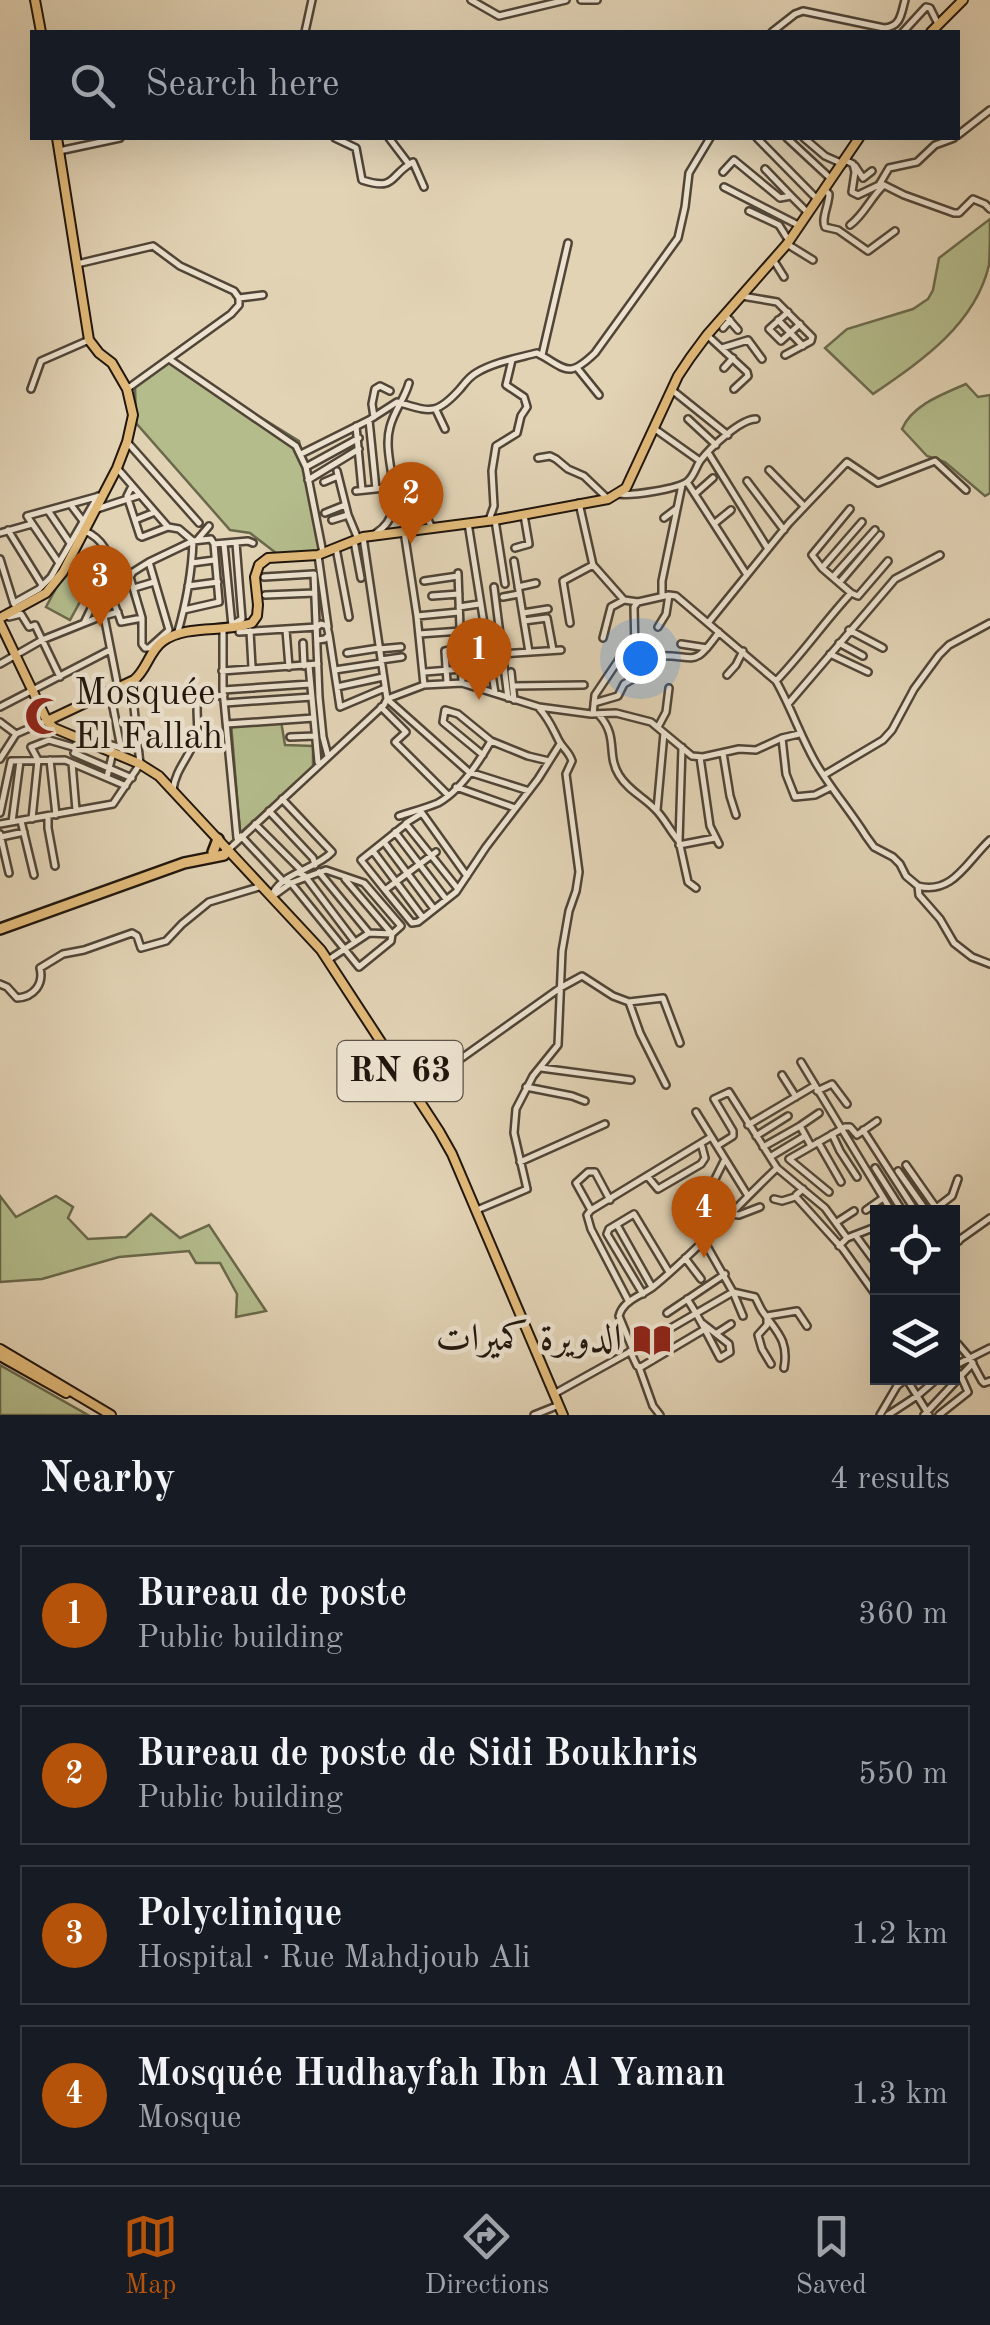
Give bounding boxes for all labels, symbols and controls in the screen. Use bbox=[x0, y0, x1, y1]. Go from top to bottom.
search box bbox=[30, 30, 960, 140]
icon: search bbox=[65, 58, 120, 113]
text: Search here bbox=[145, 66, 340, 104]
pin: 2 bbox=[378, 462, 444, 544]
pin: 3 bbox=[68, 544, 132, 627]
pin: 1 bbox=[446, 618, 512, 700]
your location bbox=[615, 633, 666, 684]
place label: Mosquée El Fallah bbox=[74, 675, 223, 757]
mosque icon: Mosquée El Fallah bbox=[23, 695, 65, 737]
road number: RN 63 bbox=[338, 1041, 462, 1101]
pin: 4 bbox=[672, 1176, 736, 1258]
map controls bbox=[870, 1205, 960, 1385]
button: locate bbox=[870, 1205, 960, 1295]
button: layers bbox=[870, 1295, 960, 1385]
place label: الدويرة كميرات bbox=[436, 1319, 622, 1359]
library icon: الدويرة كميرات bbox=[631, 1319, 673, 1361]
text: Nearby bbox=[40, 1459, 176, 1501]
text: 4 results bbox=[830, 1464, 950, 1496]
text: Bureau de poste bbox=[137, 1576, 407, 1614]
text: 1 bbox=[65, 1599, 84, 1631]
text: 360 m bbox=[858, 1599, 948, 1631]
text: Public building bbox=[137, 1623, 343, 1655]
text: Bureau de poste de Sidi Boukhris bbox=[137, 1736, 698, 1774]
text: 2 bbox=[65, 1759, 84, 1791]
text: 550 m bbox=[858, 1759, 948, 1791]
text: Public building bbox=[137, 1783, 343, 1815]
text: Polyclinique bbox=[137, 1896, 343, 1934]
text: 3 bbox=[65, 1919, 84, 1951]
text: 1.2 km bbox=[851, 1919, 948, 1951]
text: Hospital · Rue Mahdjoub Ali bbox=[137, 1943, 530, 1975]
text: Mosquée Hudhayfah Ibn Al Yaman bbox=[137, 2056, 725, 2094]
text: 4 bbox=[65, 2079, 84, 2111]
text: 1.3 km bbox=[851, 2079, 948, 2111]
text: Mosque bbox=[137, 2103, 241, 2135]
tab: Map bbox=[123, 2209, 178, 2304]
tab: Directions bbox=[425, 2209, 549, 2304]
tab: Saved bbox=[795, 2209, 867, 2304]

